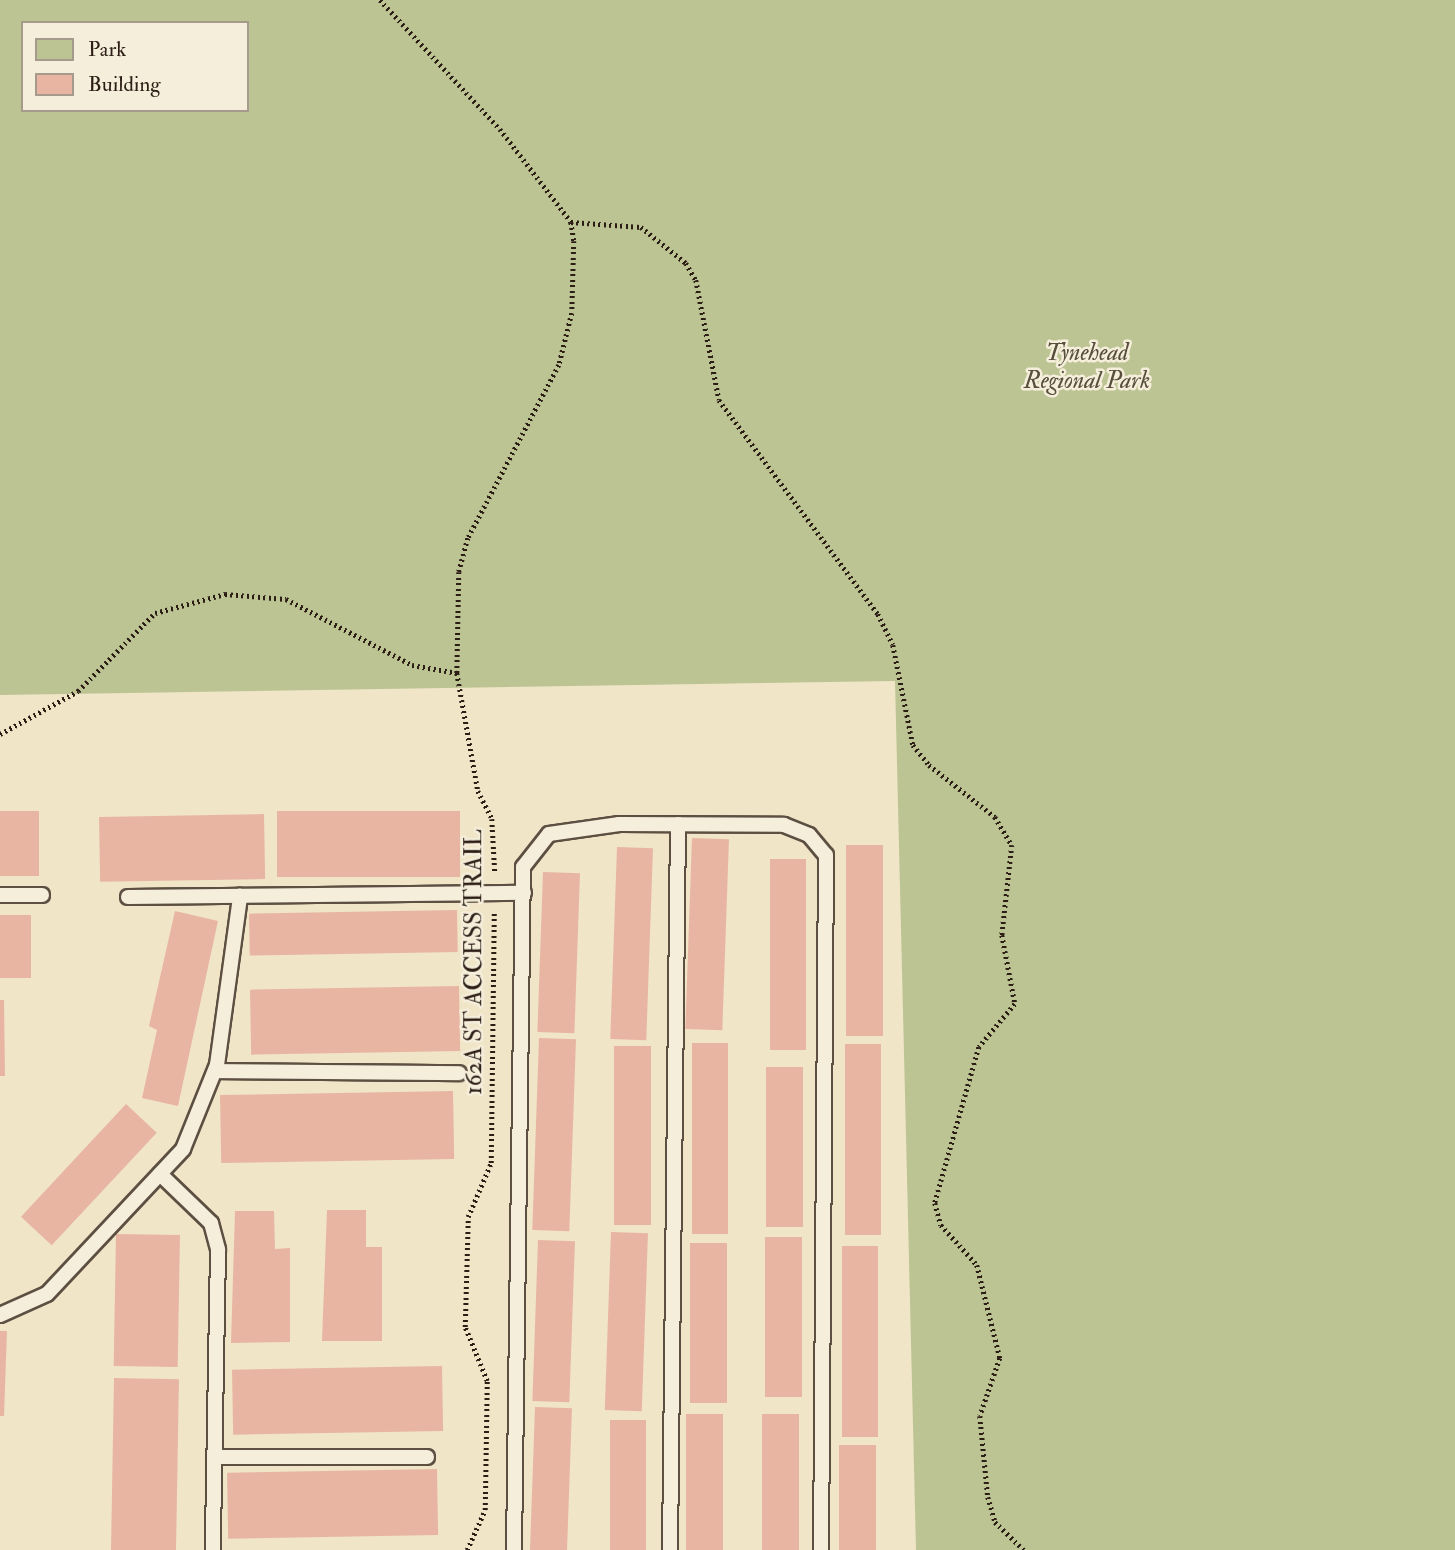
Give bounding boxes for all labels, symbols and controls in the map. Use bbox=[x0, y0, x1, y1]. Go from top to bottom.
legend bbox=[21, 21, 248, 112]
text: Park bbox=[88, 36, 126, 63]
text: Building bbox=[88, 71, 161, 98]
park label: Tynehead Regional Park bbox=[1024, 339, 1150, 395]
street label: 162A ST ACCESS TRAIL bbox=[460, 829, 488, 1095]

